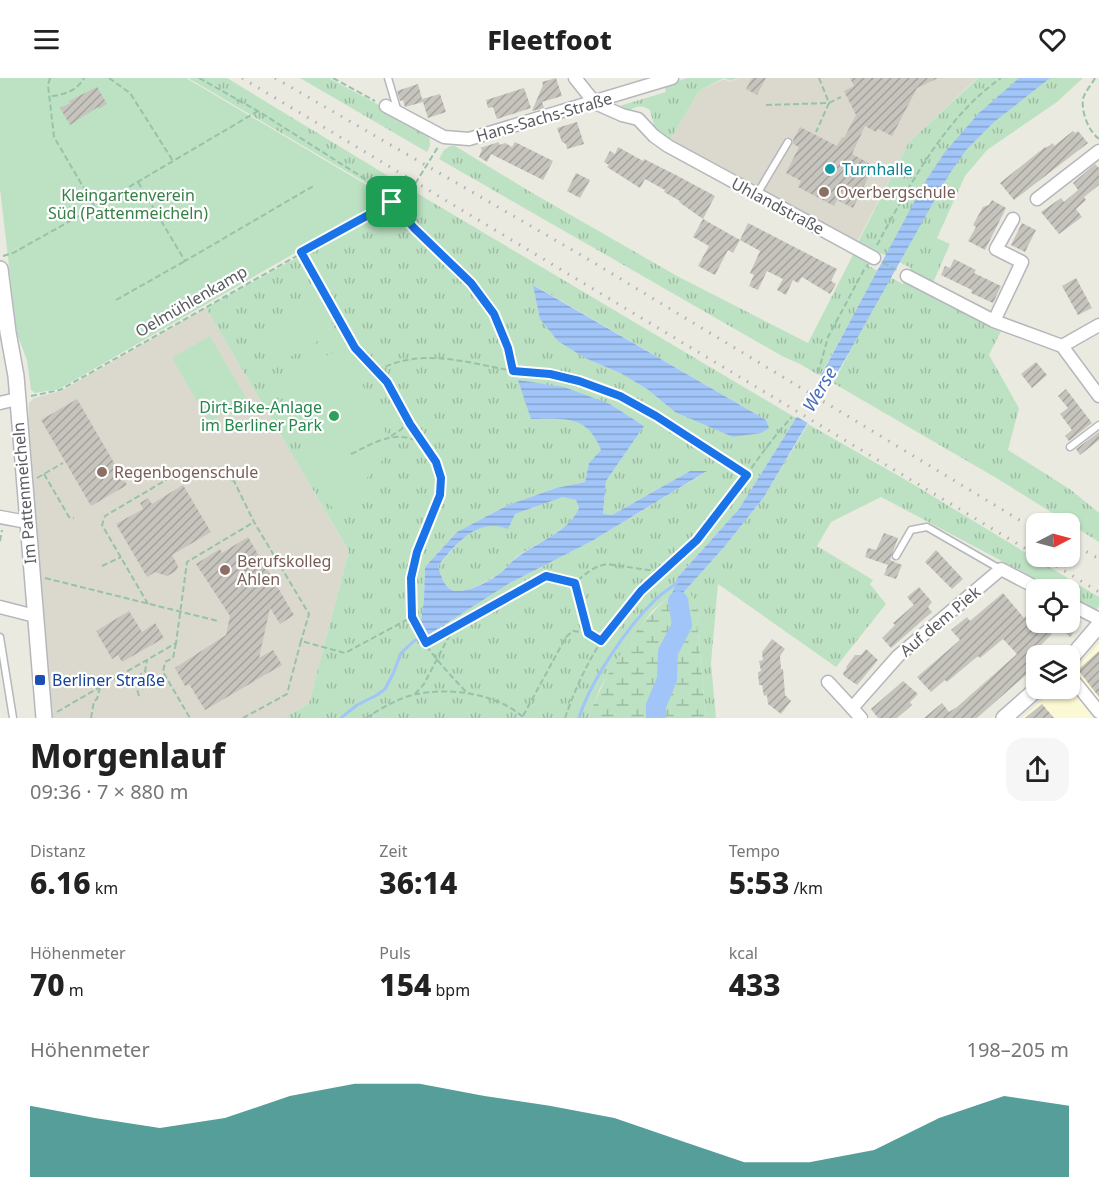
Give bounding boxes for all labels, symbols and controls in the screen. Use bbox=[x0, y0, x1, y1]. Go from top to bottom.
text: Fleetfoot bbox=[487, 21, 612, 58]
icon: menu bbox=[30, 23, 63, 56]
icon: heart bbox=[1036, 23, 1069, 56]
street label: Hans-Sachs-Straße bbox=[473, 87, 615, 147]
place label: Turnhalle bbox=[842, 158, 913, 180]
marker: Turnhalle bbox=[823, 162, 837, 176]
street label: Uhlandstraße bbox=[728, 172, 828, 240]
pin bbox=[366, 176, 417, 227]
place label: Overbergschule bbox=[836, 181, 956, 203]
park label: Kleingartenverein Süd (Pattenmeicheln) bbox=[48, 184, 208, 224]
icon: arrive bbox=[375, 185, 408, 218]
marker: Overbergschule bbox=[817, 185, 831, 199]
street label: Oelmühlenkamp bbox=[131, 260, 251, 342]
water label: Werse bbox=[796, 362, 842, 416]
place label: Dirt-Bike-Anlage im Berliner Park bbox=[199, 396, 322, 436]
marker: Dirt-Bike-Anlage im Berliner Park bbox=[327, 409, 341, 423]
street label: Im Pattenmeicheln bbox=[7, 421, 41, 565]
place label: Regenbogenschule bbox=[114, 461, 258, 483]
marker: Regenbogenschule bbox=[95, 465, 109, 479]
north arrow bbox=[1026, 513, 1080, 567]
map controls bbox=[1026, 513, 1080, 699]
place label: Berufskolleg Ahlen bbox=[237, 550, 331, 590]
marker: Berufskolleg Ahlen bbox=[218, 563, 232, 577]
button: locate bbox=[1026, 579, 1080, 633]
street label: Auf dem Piek bbox=[895, 580, 985, 661]
button: layers bbox=[1026, 645, 1080, 699]
place label: Berliner Straße bbox=[52, 669, 165, 691]
marker: Berliner Straße bbox=[33, 673, 47, 687]
text: Morgenlauf bbox=[30, 733, 225, 778]
button: share bbox=[1006, 738, 1069, 801]
text: 09:36 · 7 × 880 m bbox=[30, 778, 188, 805]
text: Distanz bbox=[30, 840, 86, 862]
text: Zeit bbox=[379, 840, 407, 862]
text: Tempo bbox=[729, 840, 780, 862]
text: 6.16 bbox=[30, 862, 91, 903]
text: 36:14 bbox=[379, 862, 457, 903]
text: 5:53 bbox=[729, 862, 789, 903]
text: km bbox=[91, 877, 118, 899]
text: /km bbox=[789, 877, 823, 899]
text: Höhenmeter bbox=[30, 942, 126, 964]
text: Puls bbox=[379, 942, 411, 964]
text: kcal bbox=[729, 942, 758, 964]
text: 70 bbox=[30, 964, 65, 1005]
text: 154 bbox=[379, 964, 431, 1005]
text: 433 bbox=[729, 964, 781, 1005]
text: m bbox=[65, 979, 84, 1001]
text: bpm bbox=[431, 979, 470, 1001]
text: Höhenmeter bbox=[30, 1036, 150, 1063]
text: 198–205 m bbox=[966, 1036, 1069, 1063]

